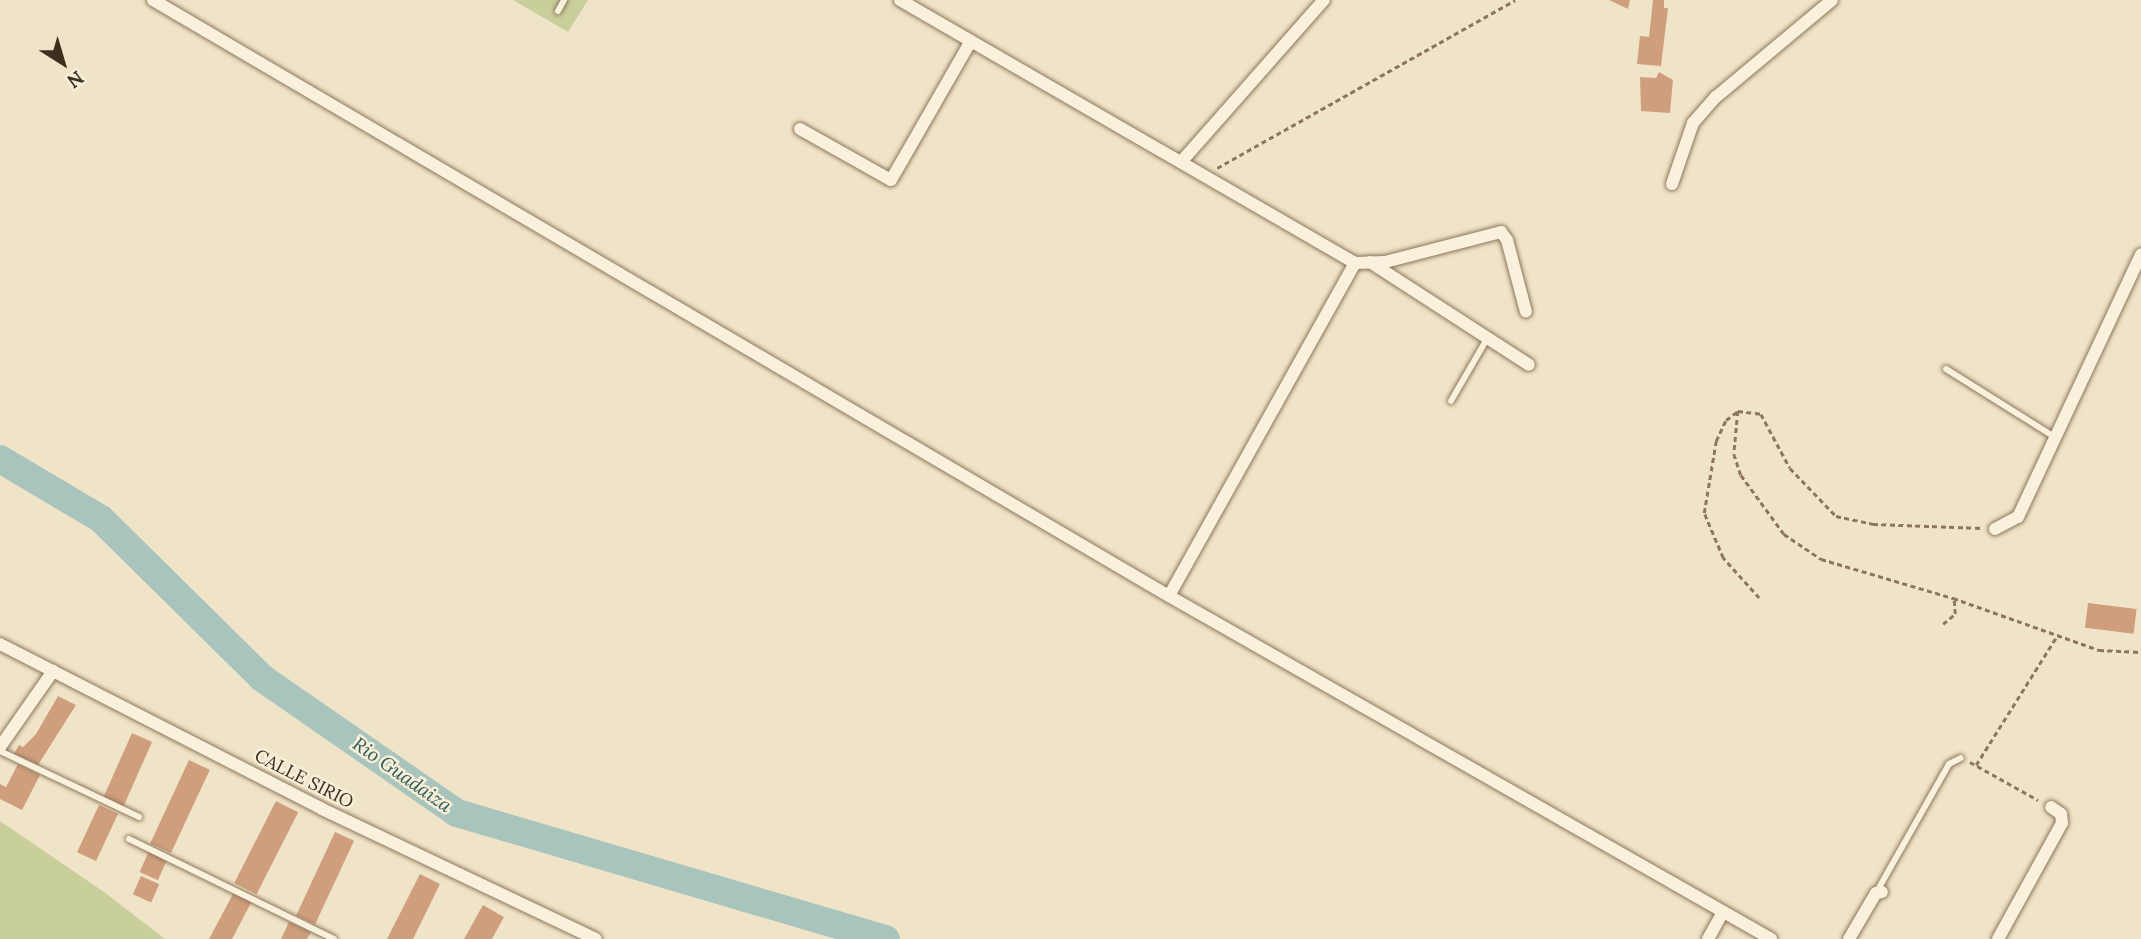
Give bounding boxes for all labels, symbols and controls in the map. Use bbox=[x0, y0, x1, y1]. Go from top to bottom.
north arrow bbox=[28, 28, 98, 98]
text: N bbox=[63, 66, 89, 94]
water label: Rio Guadaiza bbox=[348, 733, 456, 817]
street label: CALLE SIRIO bbox=[251, 745, 357, 813]

